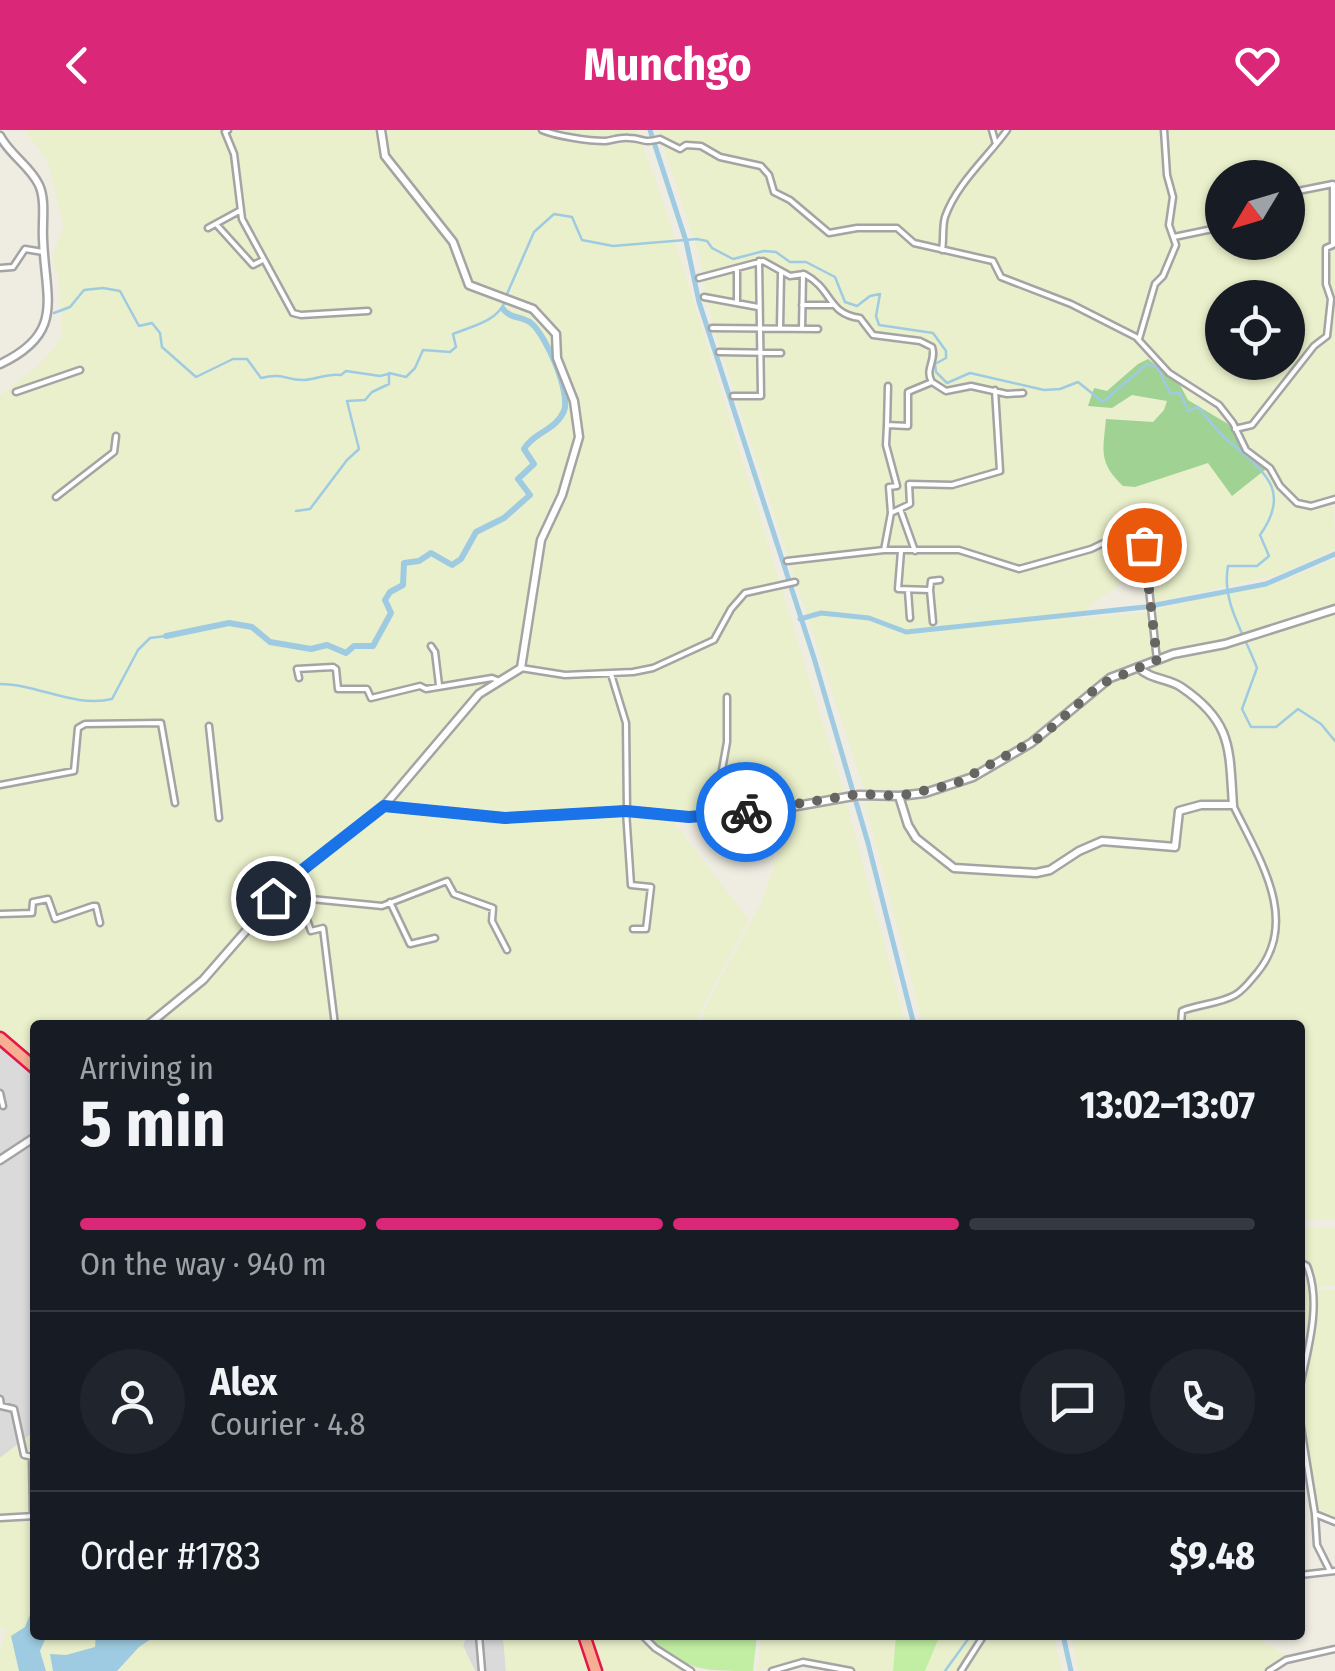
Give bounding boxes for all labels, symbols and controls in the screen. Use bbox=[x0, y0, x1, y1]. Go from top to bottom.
icon: back bbox=[50, 38, 105, 93]
text: Munchgo bbox=[584, 38, 751, 92]
icon: heart bbox=[1230, 38, 1285, 93]
north arrow bbox=[1205, 160, 1305, 260]
map controls bbox=[1205, 160, 1305, 380]
button: locate bbox=[1205, 280, 1305, 380]
pin bbox=[1102, 503, 1187, 588]
icon: bag bbox=[1117, 518, 1172, 573]
courier bbox=[696, 762, 796, 862]
icon: bike bbox=[719, 785, 774, 840]
pin bbox=[231, 856, 316, 941]
icon: home bbox=[246, 871, 301, 926]
text: Arriving in bbox=[80, 1049, 214, 1087]
text: 13:02–13:07 bbox=[1080, 1082, 1255, 1128]
text: 5 min bbox=[80, 1085, 226, 1163]
text: On the way · 940 m bbox=[80, 1245, 327, 1283]
button: person bbox=[80, 1349, 185, 1454]
button: chat bbox=[1020, 1349, 1125, 1454]
button: phone bbox=[1150, 1349, 1255, 1454]
text: Alex bbox=[210, 1359, 277, 1405]
text: Courier · 4.8 bbox=[210, 1405, 366, 1443]
text: Order #1783 bbox=[80, 1533, 261, 1579]
text: $9.48 bbox=[1170, 1533, 1255, 1579]

